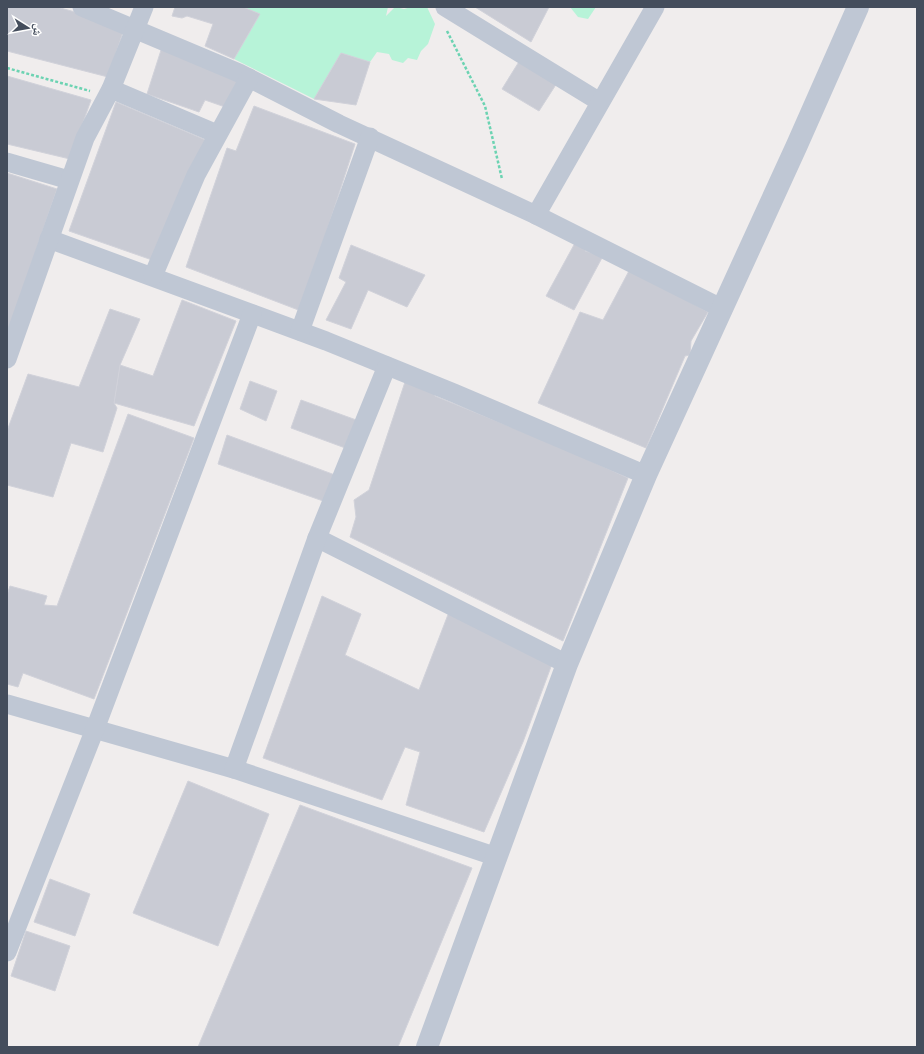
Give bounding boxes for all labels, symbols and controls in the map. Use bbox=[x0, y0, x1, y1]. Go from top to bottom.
north arrow bbox=[8, 8, 48, 48]
text: ش bbox=[29, 23, 46, 37]

